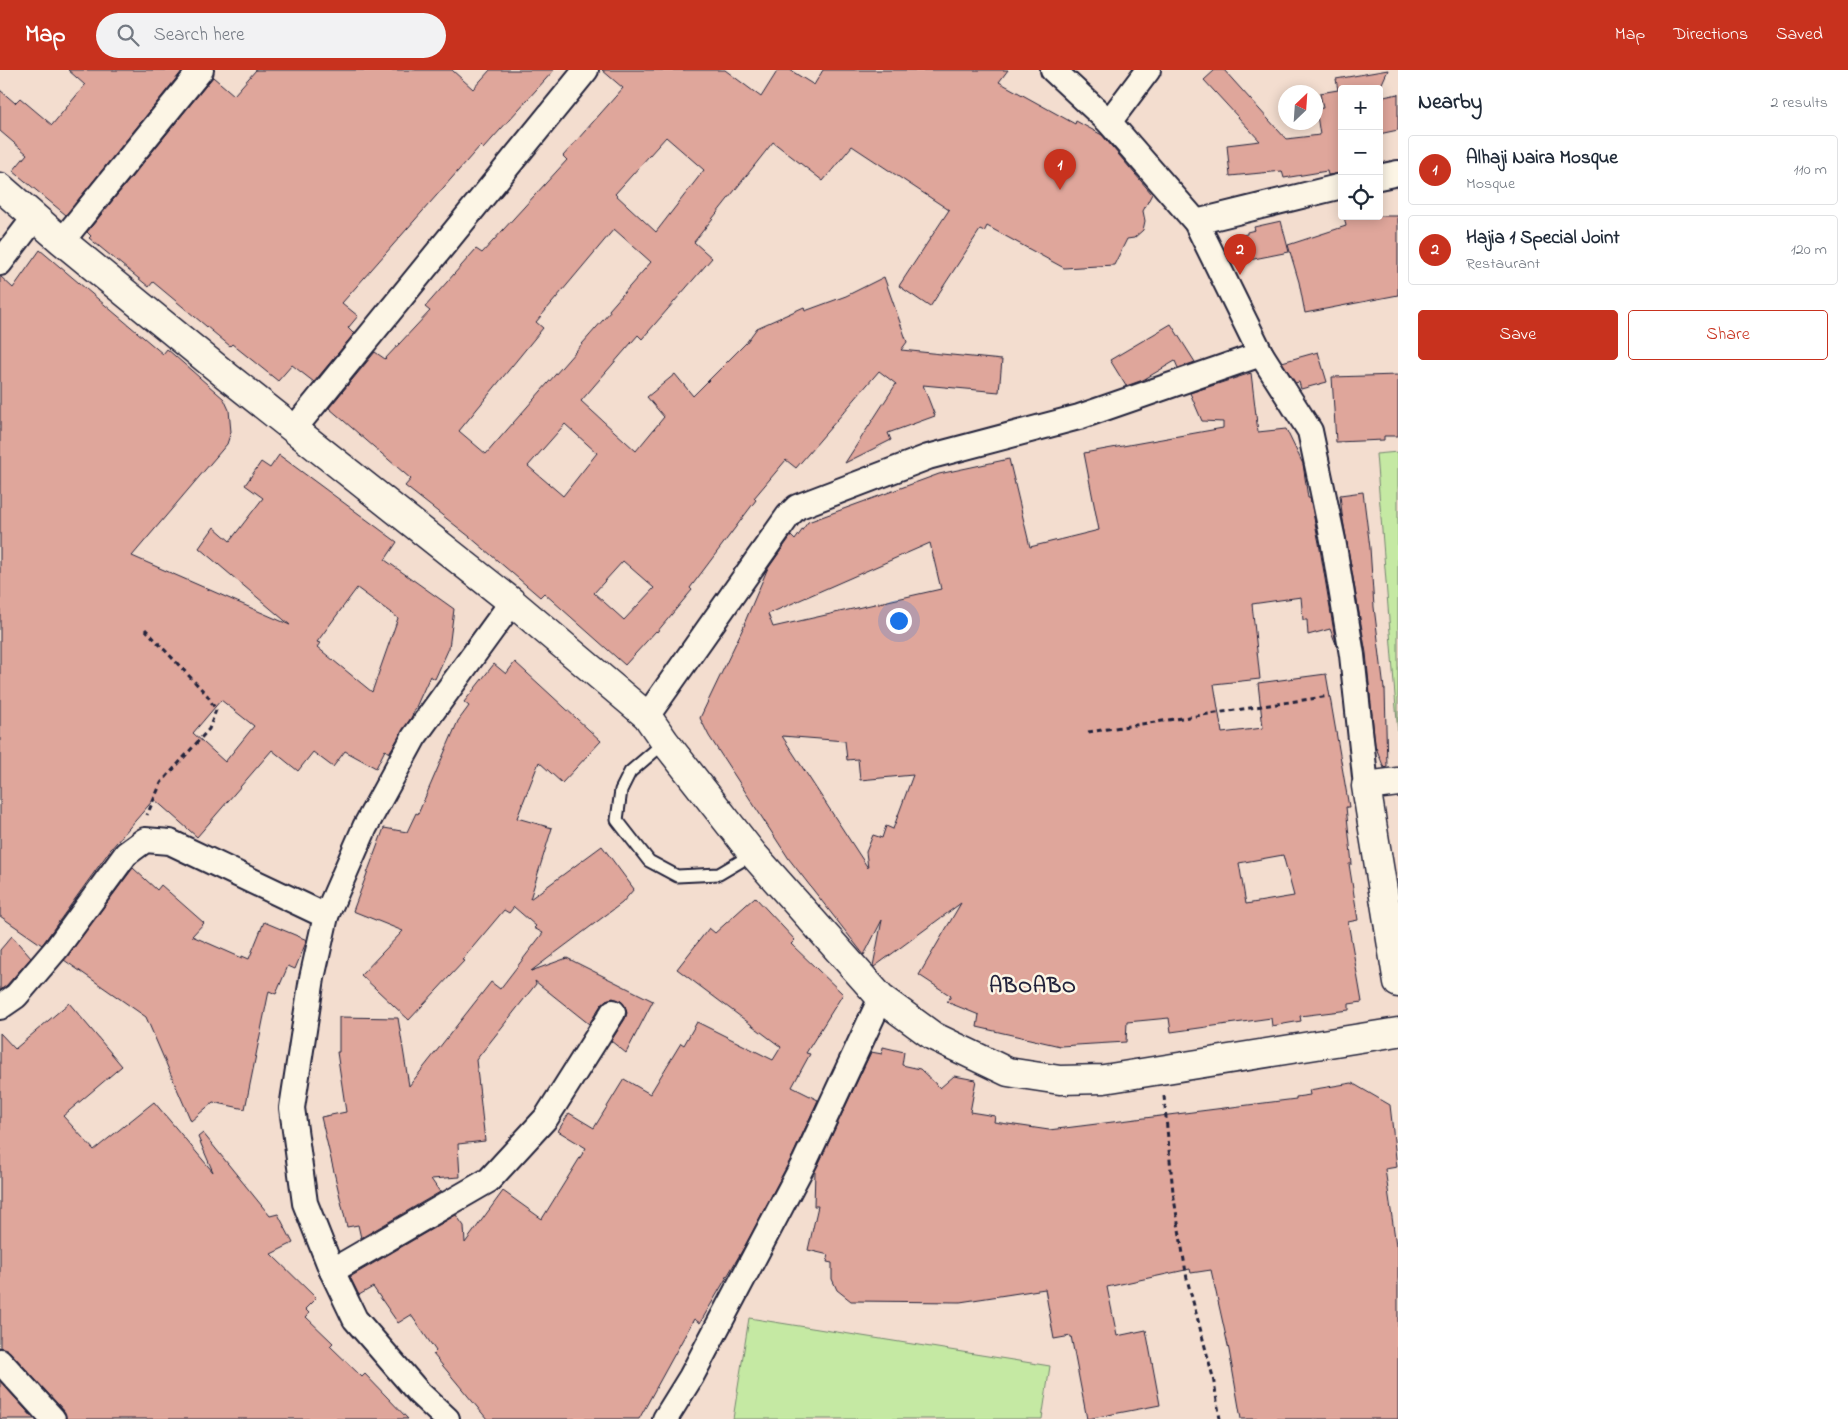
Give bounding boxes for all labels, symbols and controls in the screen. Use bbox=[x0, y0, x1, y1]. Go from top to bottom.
search box bbox=[96, 13, 446, 58]
text: Map bbox=[25, 18, 66, 53]
icon: search bbox=[114, 21, 142, 49]
text: Search here bbox=[154, 22, 245, 49]
text: Map bbox=[1615, 22, 1645, 48]
text: Directions bbox=[1673, 22, 1748, 48]
text: Saved bbox=[1776, 22, 1823, 48]
north arrow bbox=[1278, 85, 1323, 130]
map controls bbox=[1338, 85, 1383, 220]
button: + bbox=[1338, 85, 1383, 130]
text: Nearby bbox=[1418, 88, 1482, 118]
text: 2 results bbox=[1770, 91, 1828, 115]
button: − bbox=[1338, 130, 1383, 175]
text: Alhaji Naira Mosque bbox=[1466, 145, 1618, 172]
pin: 1 bbox=[1044, 149, 1076, 190]
text: 1 bbox=[1432, 158, 1438, 182]
text: 110 m bbox=[1793, 158, 1827, 182]
text: Mosque bbox=[1466, 172, 1515, 196]
button: locate bbox=[1338, 175, 1383, 220]
text: Hajia 1 Special Joint bbox=[1466, 225, 1620, 252]
pin: 2 bbox=[1224, 234, 1256, 275]
text: 2 bbox=[1431, 238, 1439, 262]
text: 120 m bbox=[1791, 238, 1827, 262]
text: Restaurant bbox=[1466, 252, 1540, 276]
button: Save bbox=[1418, 310, 1618, 360]
button: Share bbox=[1628, 310, 1828, 360]
your location bbox=[886, 608, 912, 634]
district label: ABOABO bbox=[989, 972, 1077, 1002]

